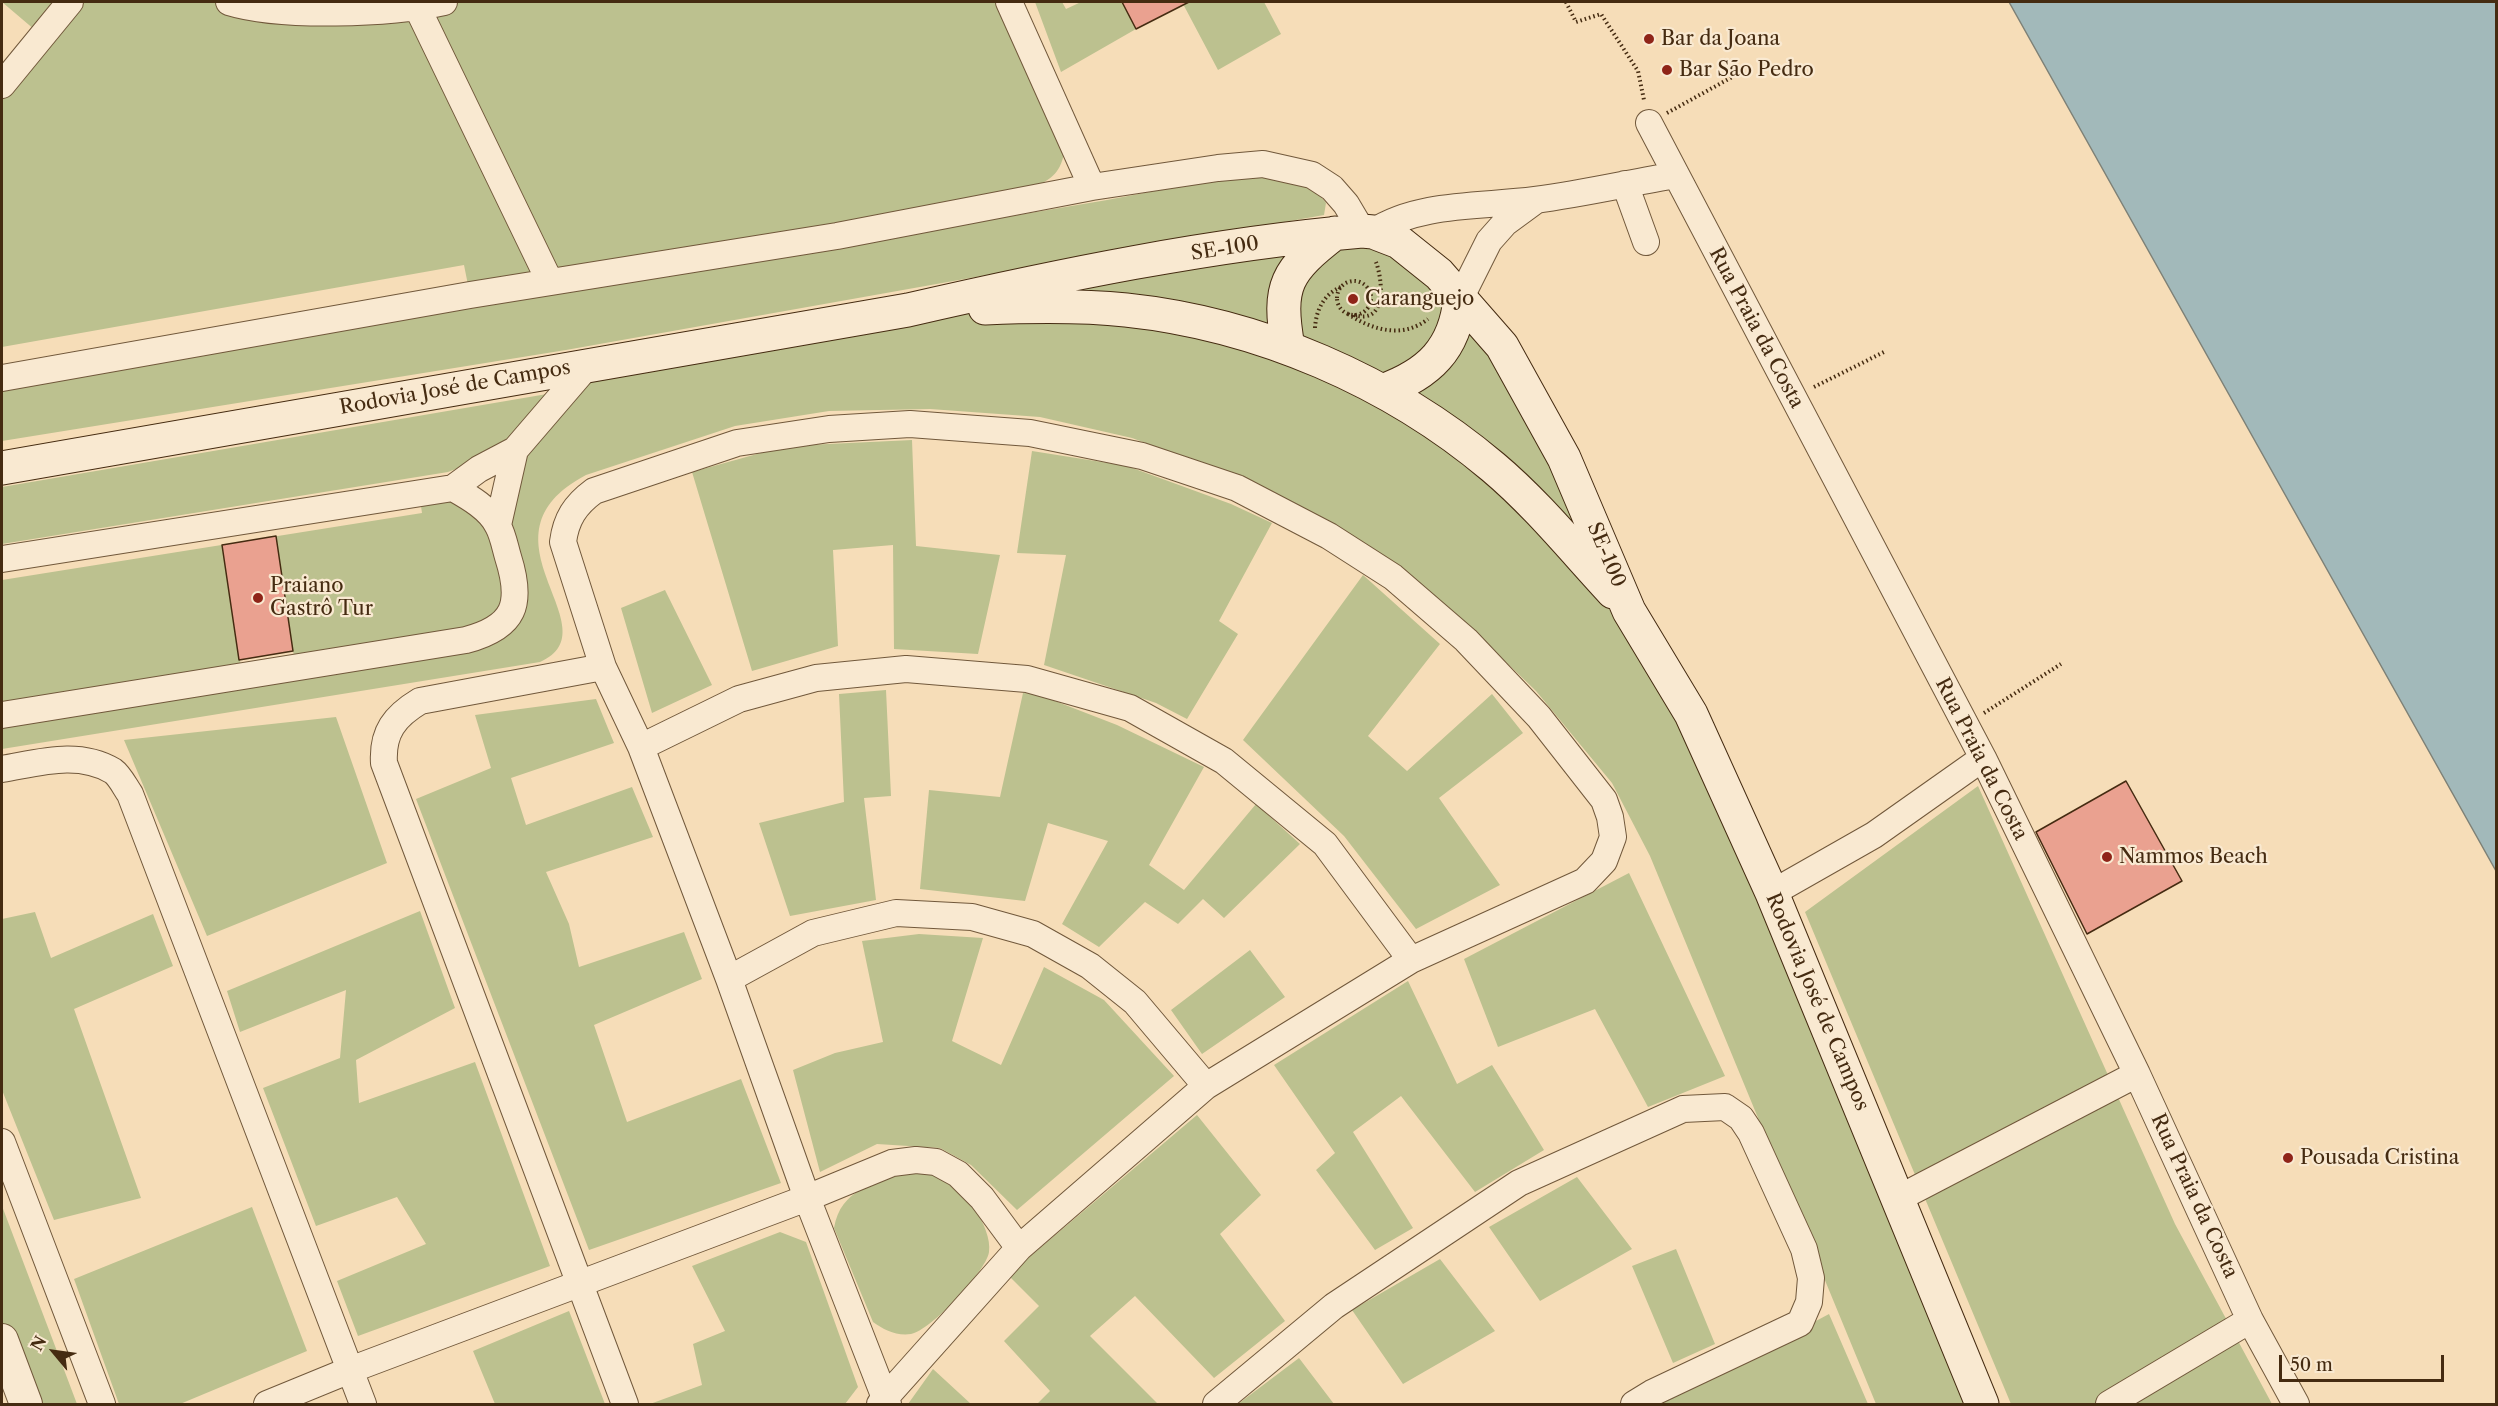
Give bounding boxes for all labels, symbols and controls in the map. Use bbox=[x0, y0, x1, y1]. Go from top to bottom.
place label: Bar da Joana bbox=[1661, 27, 1780, 51]
marker: Bar da Joana bbox=[1642, 32, 1656, 46]
place label: Bar São Pedro bbox=[1679, 58, 1814, 82]
marker: Bar São Pedro bbox=[1660, 63, 1674, 77]
street label: SE-100 bbox=[1189, 232, 1261, 266]
street label: Rua Praia da Costa bbox=[1703, 243, 1809, 413]
place label: Caranguejo bbox=[1365, 287, 1474, 311]
marker: Caranguejo bbox=[1346, 292, 1360, 306]
street label: Rodovia José de Campos bbox=[338, 356, 572, 420]
street label: SE-100 bbox=[1582, 519, 1630, 591]
place label: Praiano Gastrô Tur bbox=[270, 574, 373, 621]
marker: Praiano Gastrô Tur bbox=[251, 591, 265, 605]
street label: Rua Praia da Costa bbox=[1930, 674, 2032, 844]
place label: Nammos Beach bbox=[2119, 845, 2268, 869]
marker: Nammos Beach bbox=[2100, 850, 2114, 864]
street label: Rodovia José de Campos bbox=[1760, 889, 1874, 1115]
street label: Rua Praia da Costa bbox=[2145, 1110, 2243, 1282]
place label: Pousada Cristina bbox=[2300, 1146, 2459, 1170]
marker: Pousada Cristina bbox=[2281, 1151, 2295, 1165]
north arrow bbox=[24, 1322, 84, 1382]
text: N bbox=[26, 1332, 50, 1354]
scale bar bbox=[2282, 1343, 2447, 1381]
text: 50 m bbox=[2290, 1354, 2333, 1376]

